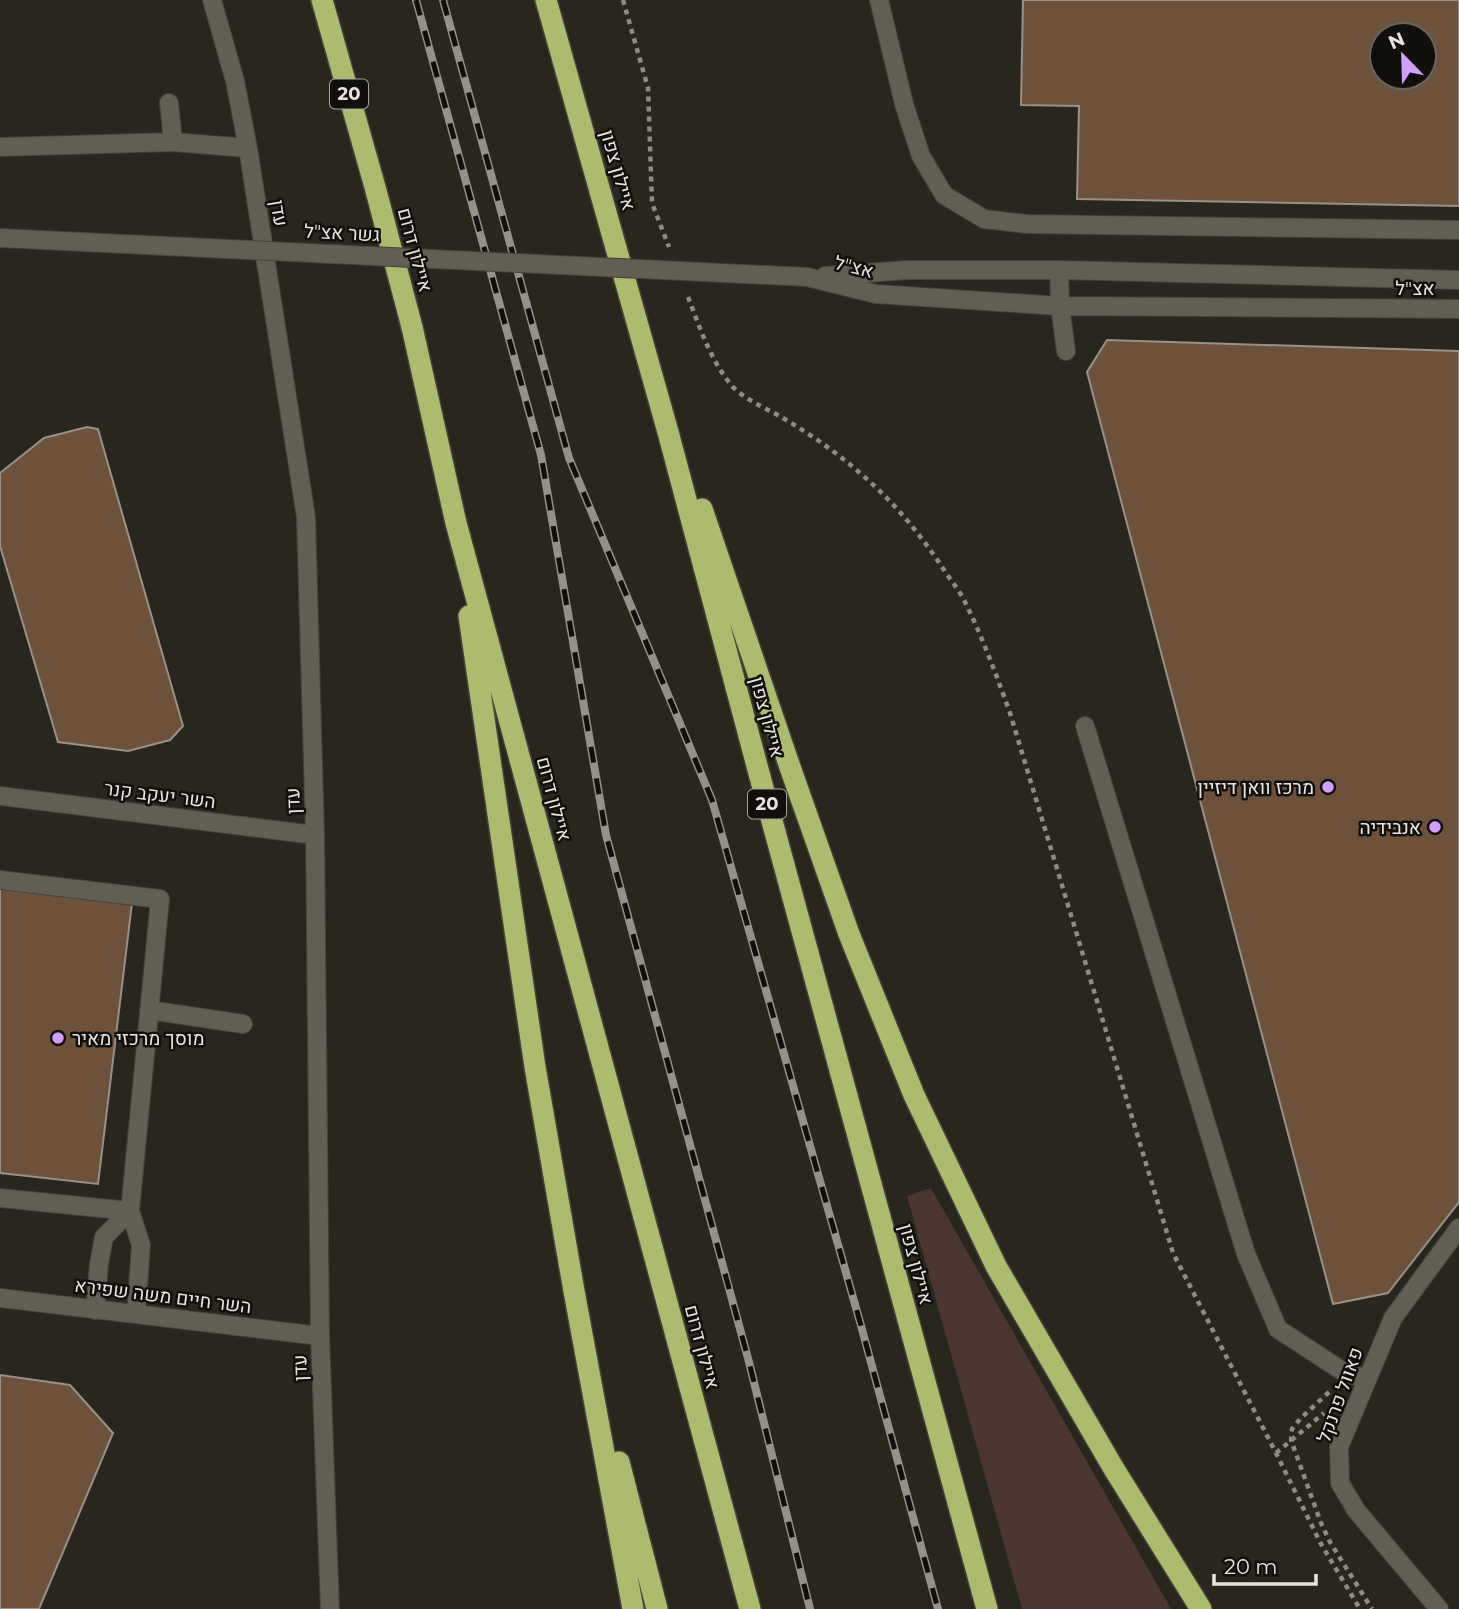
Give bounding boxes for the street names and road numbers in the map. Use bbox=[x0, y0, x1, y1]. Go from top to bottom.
road number: 20 bbox=[330, 80, 368, 108]
street label: איילון צפון bbox=[596, 127, 640, 213]
street label: עדן bbox=[266, 198, 292, 228]
street label: איילון דרום bbox=[393, 205, 437, 295]
street label: גשר אצ"ל bbox=[303, 220, 381, 246]
street label: אצ"ל bbox=[832, 251, 876, 283]
street label: אצ"ל bbox=[1395, 277, 1435, 300]
street label: איילון צפון bbox=[745, 674, 789, 760]
street label: איילון דרום bbox=[532, 754, 576, 844]
street label: השר יעקב קנר bbox=[103, 777, 217, 813]
street label: עדן bbox=[281, 787, 305, 815]
road number: 20 bbox=[748, 790, 786, 818]
street label: איילון צפון bbox=[894, 1221, 938, 1307]
street label: השר חיים משה שפירא bbox=[73, 1274, 253, 1318]
street label: איילון דרום bbox=[680, 1302, 724, 1392]
street label: פאוול פרנקל bbox=[1312, 1344, 1368, 1446]
street label: עדן bbox=[288, 1354, 312, 1382]

